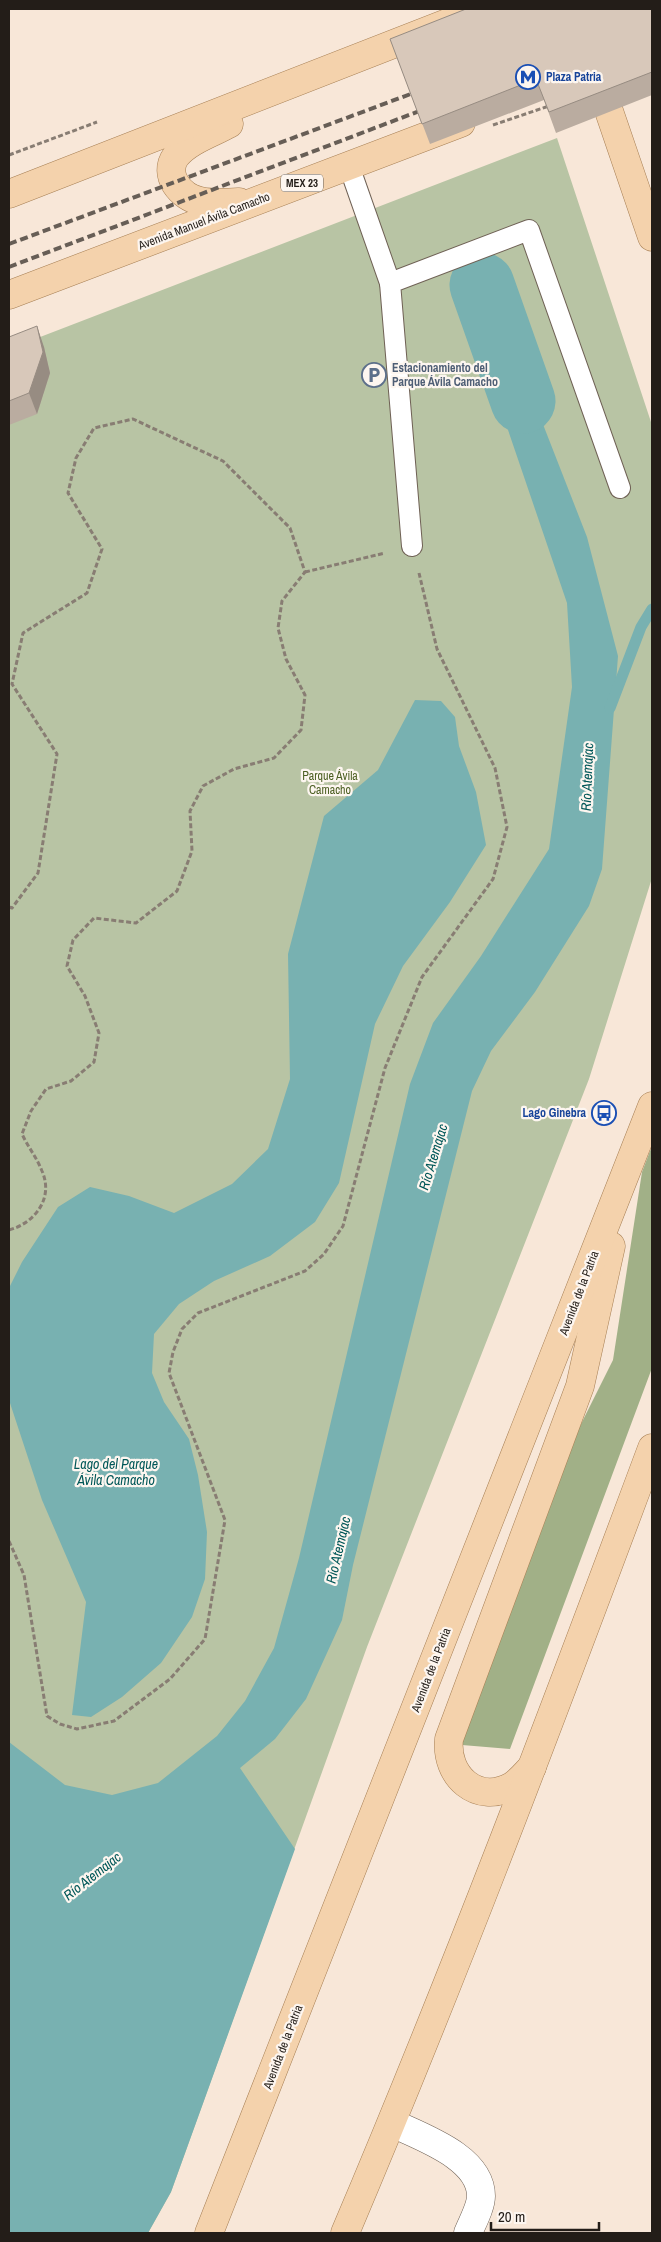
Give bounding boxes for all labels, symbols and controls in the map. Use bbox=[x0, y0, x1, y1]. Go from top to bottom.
metro station icon: Plaza Patria bbox=[515, 64, 541, 90]
place label: Plaza Patria bbox=[546, 69, 602, 85]
road number: MEX 23 bbox=[281, 174, 323, 192]
street label: Avenida Manuel Ávila Camacho bbox=[135, 188, 272, 254]
place label: Estacionamiento del Parque Ávila Camacho bbox=[392, 360, 498, 390]
parking icon: Estacionamiento del Parque Ávila Camacho bbox=[361, 362, 387, 388]
water label: Río Atemajac bbox=[577, 742, 597, 811]
park label: Parque Ávila Camacho bbox=[302, 768, 358, 798]
bus stop icon: Lago Ginebra bbox=[591, 1100, 617, 1126]
place label: Lago Ginebra bbox=[523, 1105, 587, 1121]
water label: Río Atemajac bbox=[414, 1122, 452, 1192]
street label: Avenida de la Patria bbox=[555, 1248, 603, 1338]
water label: Lago del Parque Ávila Camacho bbox=[74, 1455, 158, 1489]
water label: Río Atemajac bbox=[322, 1515, 354, 1585]
street label: Avenida de la Patria bbox=[407, 1625, 455, 1715]
water label: Río Atemajac bbox=[60, 1848, 125, 1904]
street label: Avenida de la Patria bbox=[259, 2002, 307, 2092]
scale bar bbox=[491, 2200, 598, 2232]
text: 20 m bbox=[498, 2206, 525, 2227]

